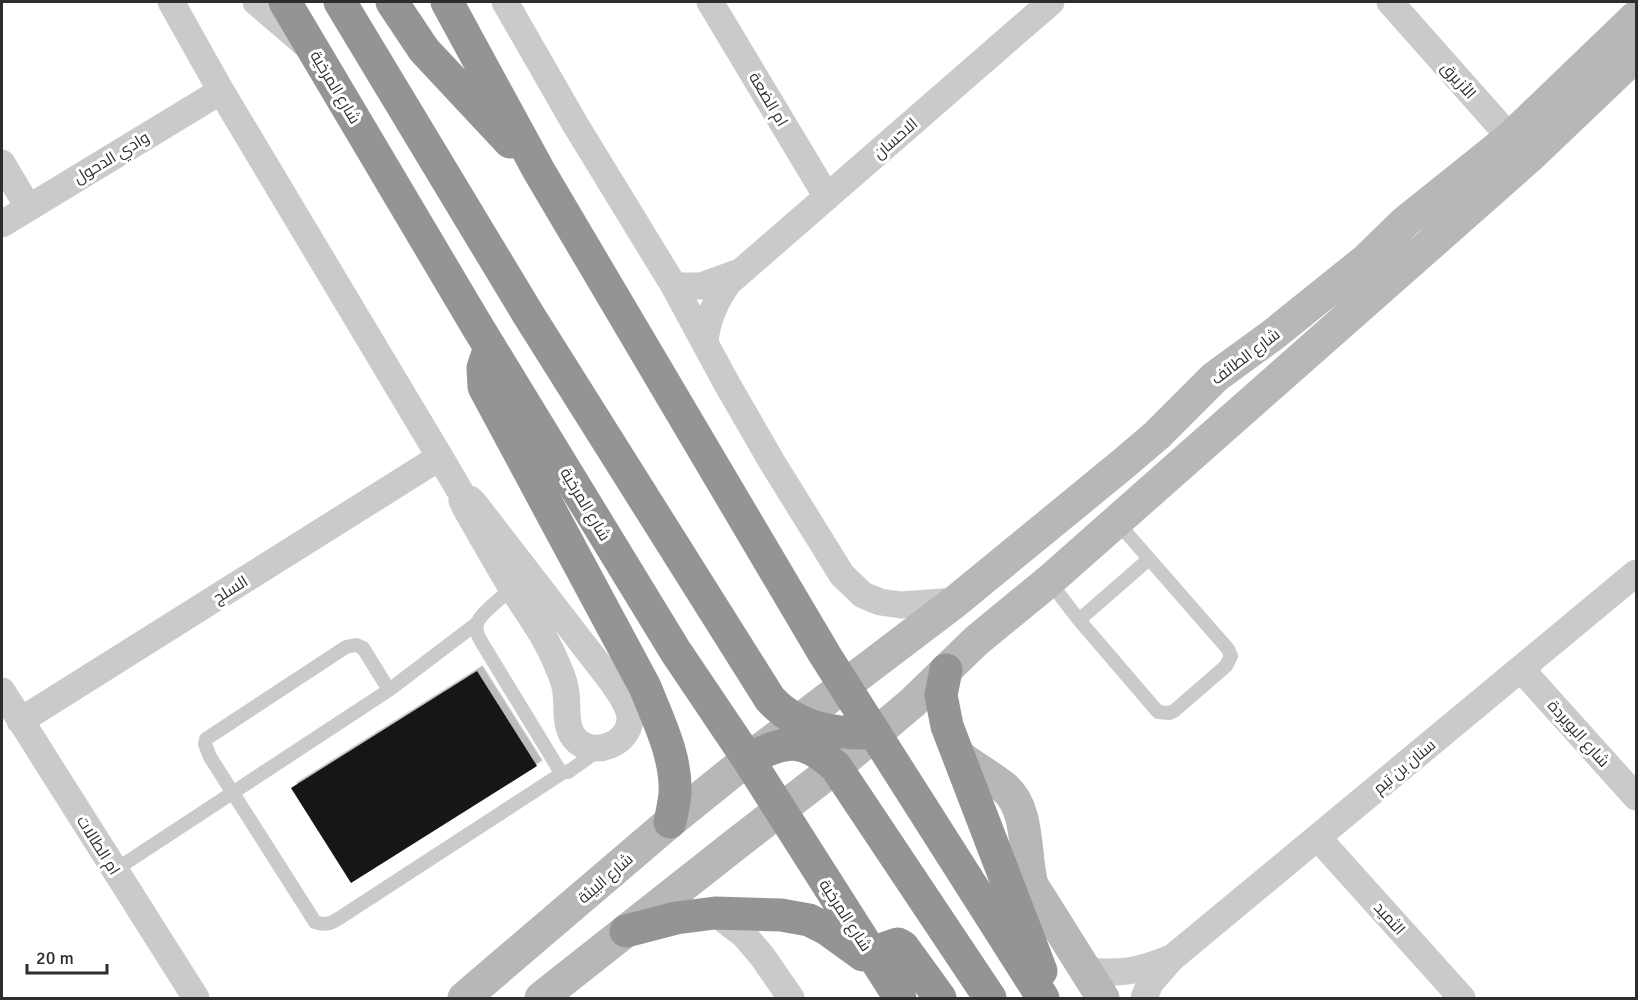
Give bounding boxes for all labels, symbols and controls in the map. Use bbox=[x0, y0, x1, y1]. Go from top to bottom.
street label: شارع المرخية bbox=[305, 47, 365, 128]
street label: الأزيرق bbox=[1436, 58, 1480, 103]
street label: ام الضعة bbox=[743, 69, 792, 131]
street label: الاحسان bbox=[869, 114, 922, 164]
street label: وادي الدحول bbox=[70, 127, 154, 191]
street label: شارع الطائف bbox=[1207, 324, 1285, 390]
street label: شارع المرخية bbox=[555, 464, 615, 545]
street label: السلج bbox=[209, 571, 252, 609]
street label: شارع البويردة bbox=[1542, 696, 1614, 772]
street label: سنان بن تيم bbox=[1369, 735, 1441, 799]
street label: ام الطالات bbox=[71, 812, 124, 879]
street label: شارع البيئة bbox=[574, 849, 638, 909]
street label: شارع المرخية bbox=[814, 876, 876, 956]
street label: الثميد bbox=[1369, 898, 1409, 939]
scale bar bbox=[27, 937, 106, 975]
text: 20 m bbox=[36, 947, 74, 969]

